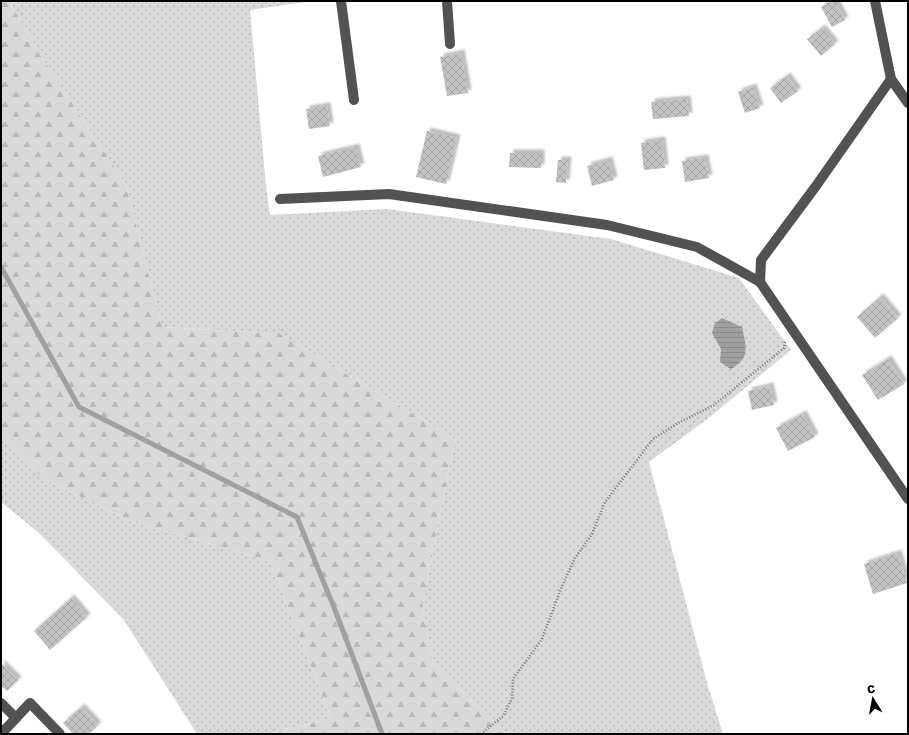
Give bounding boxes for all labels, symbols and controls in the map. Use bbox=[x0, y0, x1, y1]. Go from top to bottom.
north arrow bbox=[853, 679, 893, 719]
text: С bbox=[866, 682, 876, 696]

